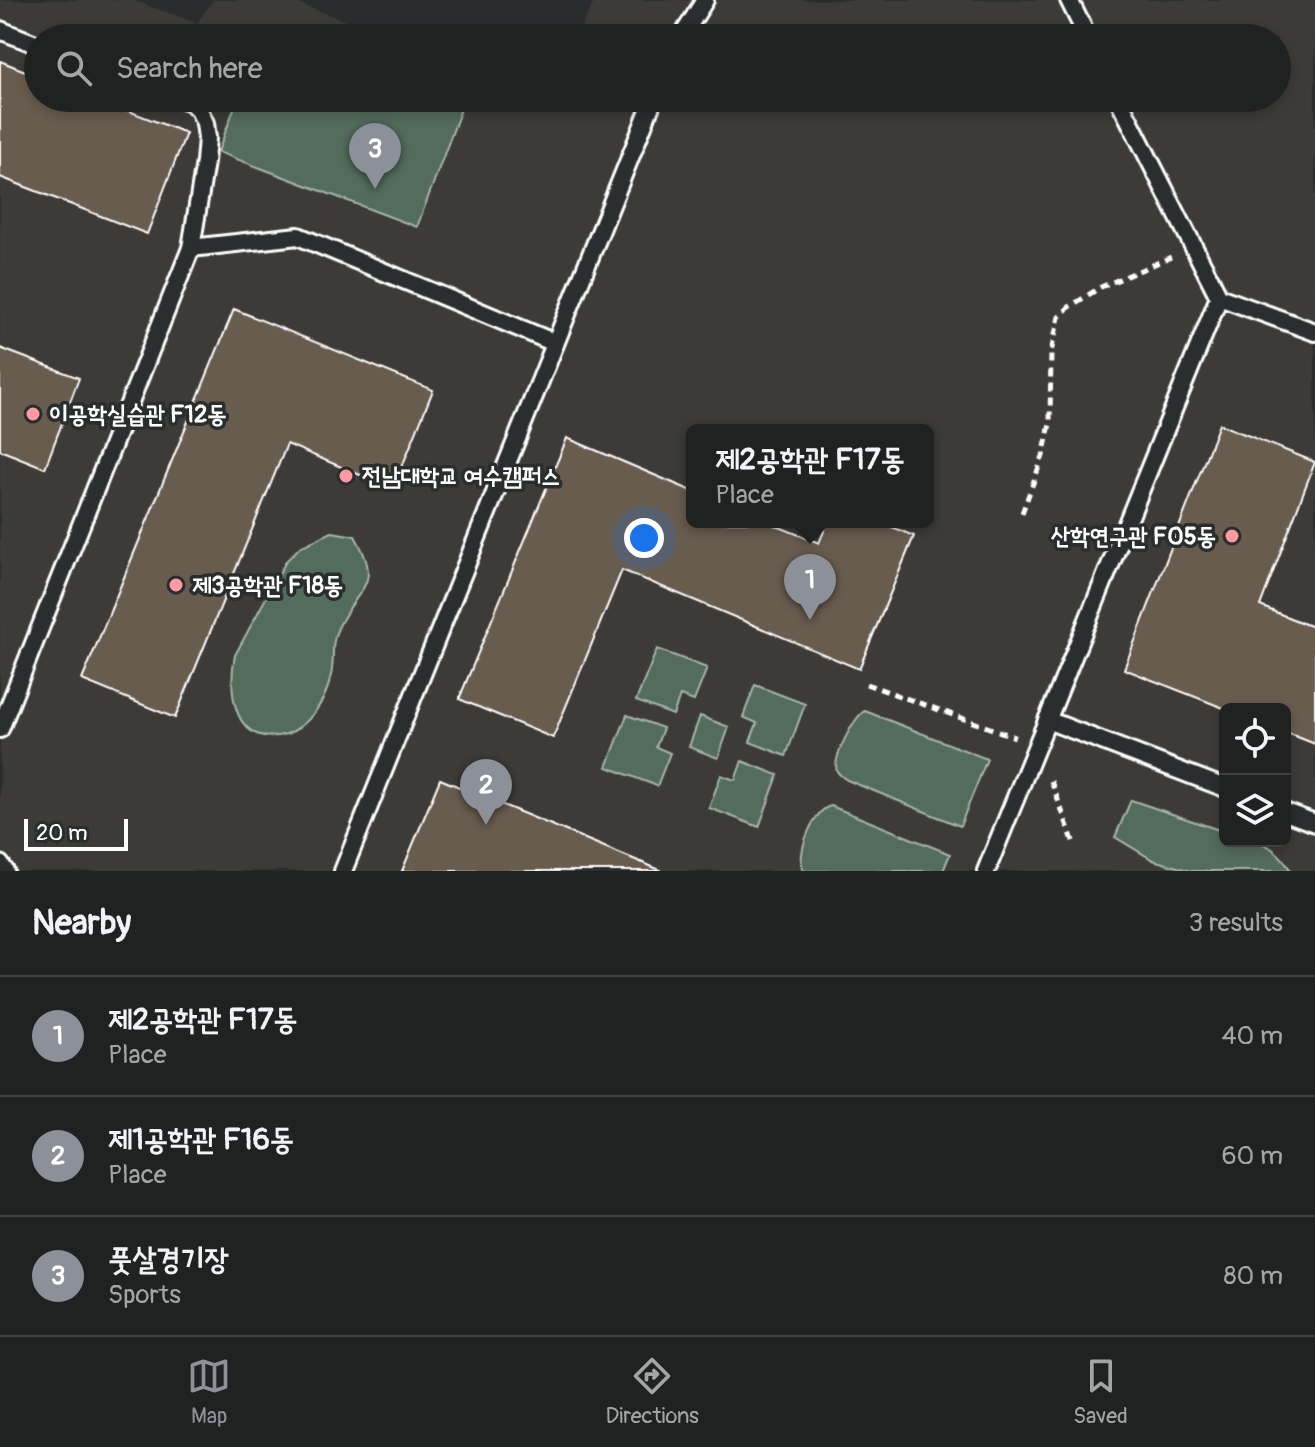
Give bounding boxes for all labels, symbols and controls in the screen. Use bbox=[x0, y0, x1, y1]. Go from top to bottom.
search box bbox=[24, 24, 1291, 112]
icon: search bbox=[52, 46, 96, 90]
text: Search here bbox=[116, 50, 263, 87]
pin: 3 bbox=[349, 123, 401, 189]
place label: 이공학실습관 F12동 bbox=[49, 400, 227, 429]
marker: 이공학실습관 F12동 bbox=[24, 405, 42, 423]
popup bbox=[686, 424, 934, 528]
text: 제2공학관 F17동 bbox=[715, 441, 905, 478]
place label: 전남대학교 여수캠퍼스 bbox=[362, 462, 560, 491]
marker: 전남대학교 여수캠퍼스 bbox=[337, 467, 355, 485]
text: Place bbox=[715, 479, 774, 511]
your location bbox=[624, 518, 664, 558]
place label: 산학연구관 F05동 bbox=[1051, 522, 1216, 551]
marker: 산학연구관 F05동 bbox=[1223, 527, 1241, 545]
pin: 1 bbox=[784, 554, 836, 620]
place label: 제3공학관 F18동 bbox=[192, 571, 343, 600]
marker: 제3공학관 F18동 bbox=[167, 576, 185, 594]
map controls bbox=[1219, 703, 1291, 847]
button: locate bbox=[1219, 703, 1291, 775]
pin: 2 bbox=[460, 759, 512, 825]
button: layers bbox=[1219, 775, 1291, 847]
scale bar bbox=[24, 815, 128, 851]
text: 20 m bbox=[36, 819, 88, 847]
text: Nearby bbox=[32, 902, 131, 945]
text: 3 results bbox=[1189, 907, 1283, 939]
text: 제2공학관 F17동 bbox=[108, 1001, 298, 1038]
text: 1 bbox=[53, 1020, 63, 1052]
text: 40 m bbox=[1221, 1020, 1283, 1052]
text: Place bbox=[108, 1039, 167, 1071]
text: 제1공학관 F16동 bbox=[108, 1121, 294, 1158]
text: 2 bbox=[51, 1140, 65, 1172]
text: 60 m bbox=[1221, 1140, 1283, 1172]
text: Place bbox=[108, 1159, 167, 1191]
text: 풋살경기장 bbox=[108, 1241, 229, 1278]
text: 3 bbox=[51, 1260, 65, 1292]
text: 80 m bbox=[1223, 1260, 1283, 1292]
text: Sports bbox=[108, 1279, 181, 1311]
tab: Map bbox=[187, 1354, 231, 1430]
tab: Directions bbox=[606, 1354, 699, 1430]
tab: Saved bbox=[1073, 1354, 1128, 1430]

